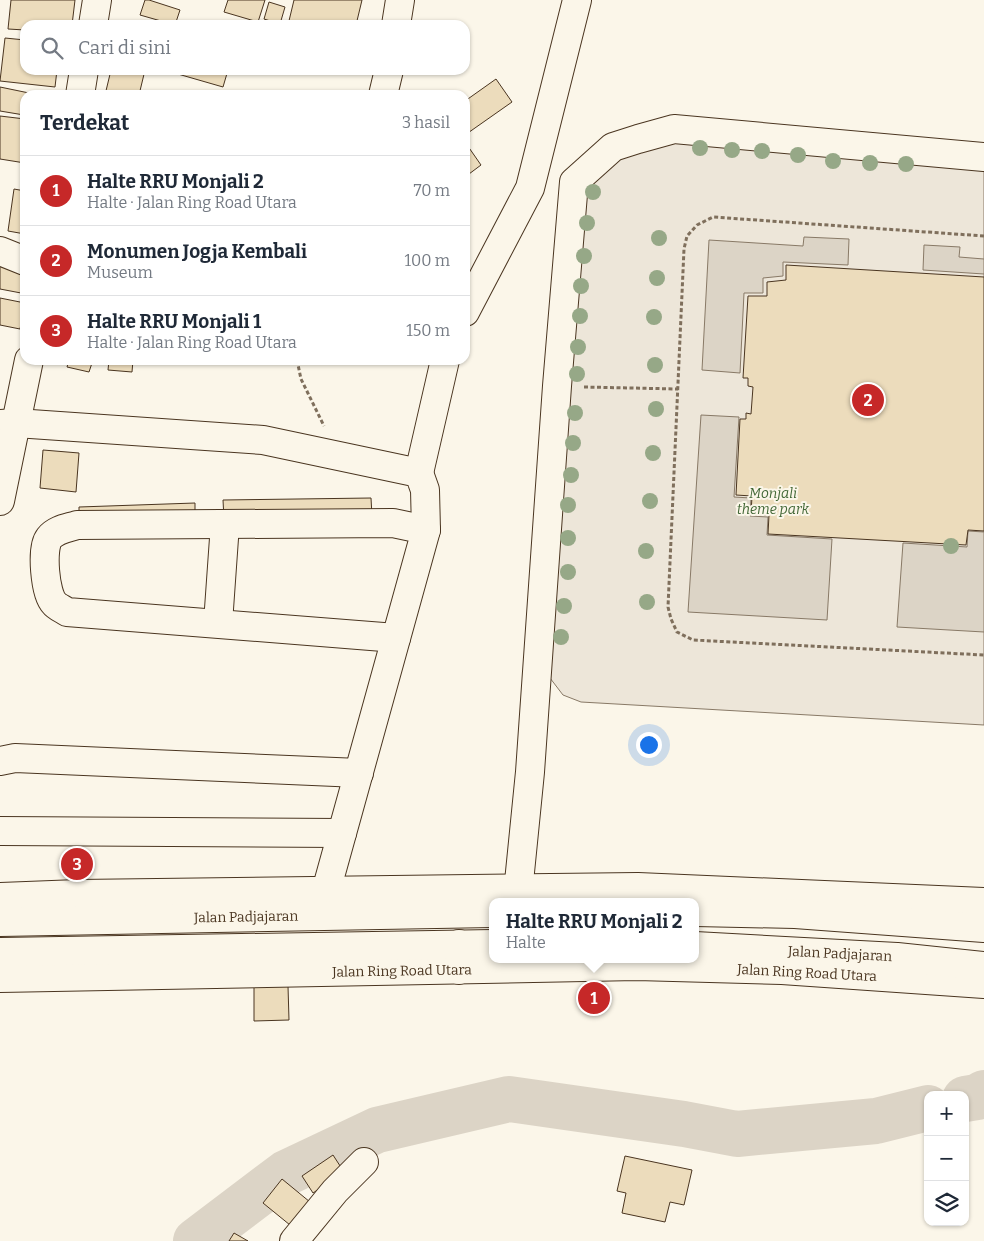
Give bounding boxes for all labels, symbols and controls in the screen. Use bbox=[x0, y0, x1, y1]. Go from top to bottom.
search box bbox=[20, 20, 470, 75]
icon: search bbox=[38, 34, 66, 62]
text: Cari di sini bbox=[78, 36, 171, 59]
text: Terdekat bbox=[40, 110, 129, 136]
text: 3 hasil bbox=[402, 113, 450, 132]
text: Halte RRU Monjali 2 bbox=[87, 170, 264, 193]
text: 1 bbox=[53, 181, 59, 200]
text: 70 m bbox=[414, 181, 450, 200]
text: Halte · Jalan Ring Road Utara bbox=[87, 193, 297, 212]
text: Monumen Jogja Kembali bbox=[87, 240, 307, 263]
text: 2 bbox=[51, 251, 61, 270]
text: 100 m bbox=[405, 251, 450, 270]
text: Museum bbox=[87, 263, 153, 282]
text: Halte RRU Monjali 1 bbox=[87, 310, 261, 333]
text: 3 bbox=[51, 321, 61, 340]
text: 150 m bbox=[406, 321, 450, 340]
text: Halte · Jalan Ring Road Utara bbox=[87, 333, 297, 352]
pin: 2 bbox=[852, 381, 884, 419]
park label: Monjali theme park bbox=[737, 485, 810, 518]
your location bbox=[636, 732, 662, 758]
pin: 3 bbox=[61, 845, 93, 883]
popup bbox=[489, 898, 699, 963]
street label: Jalan Padjajaran bbox=[193, 908, 298, 926]
text: Halte RRU Monjali 2 bbox=[506, 910, 682, 933]
text: Halte bbox=[506, 933, 546, 952]
street label: Jalan Padjajaran bbox=[786, 943, 893, 965]
street label: Jalan Ring Road Utara bbox=[331, 961, 472, 981]
street label: Jalan Ring Road Utara bbox=[736, 961, 878, 985]
pin: 1 bbox=[578, 979, 610, 1017]
map controls bbox=[924, 1091, 969, 1226]
button: + bbox=[924, 1091, 969, 1136]
button: − bbox=[924, 1136, 969, 1181]
button: layers bbox=[924, 1181, 969, 1226]

